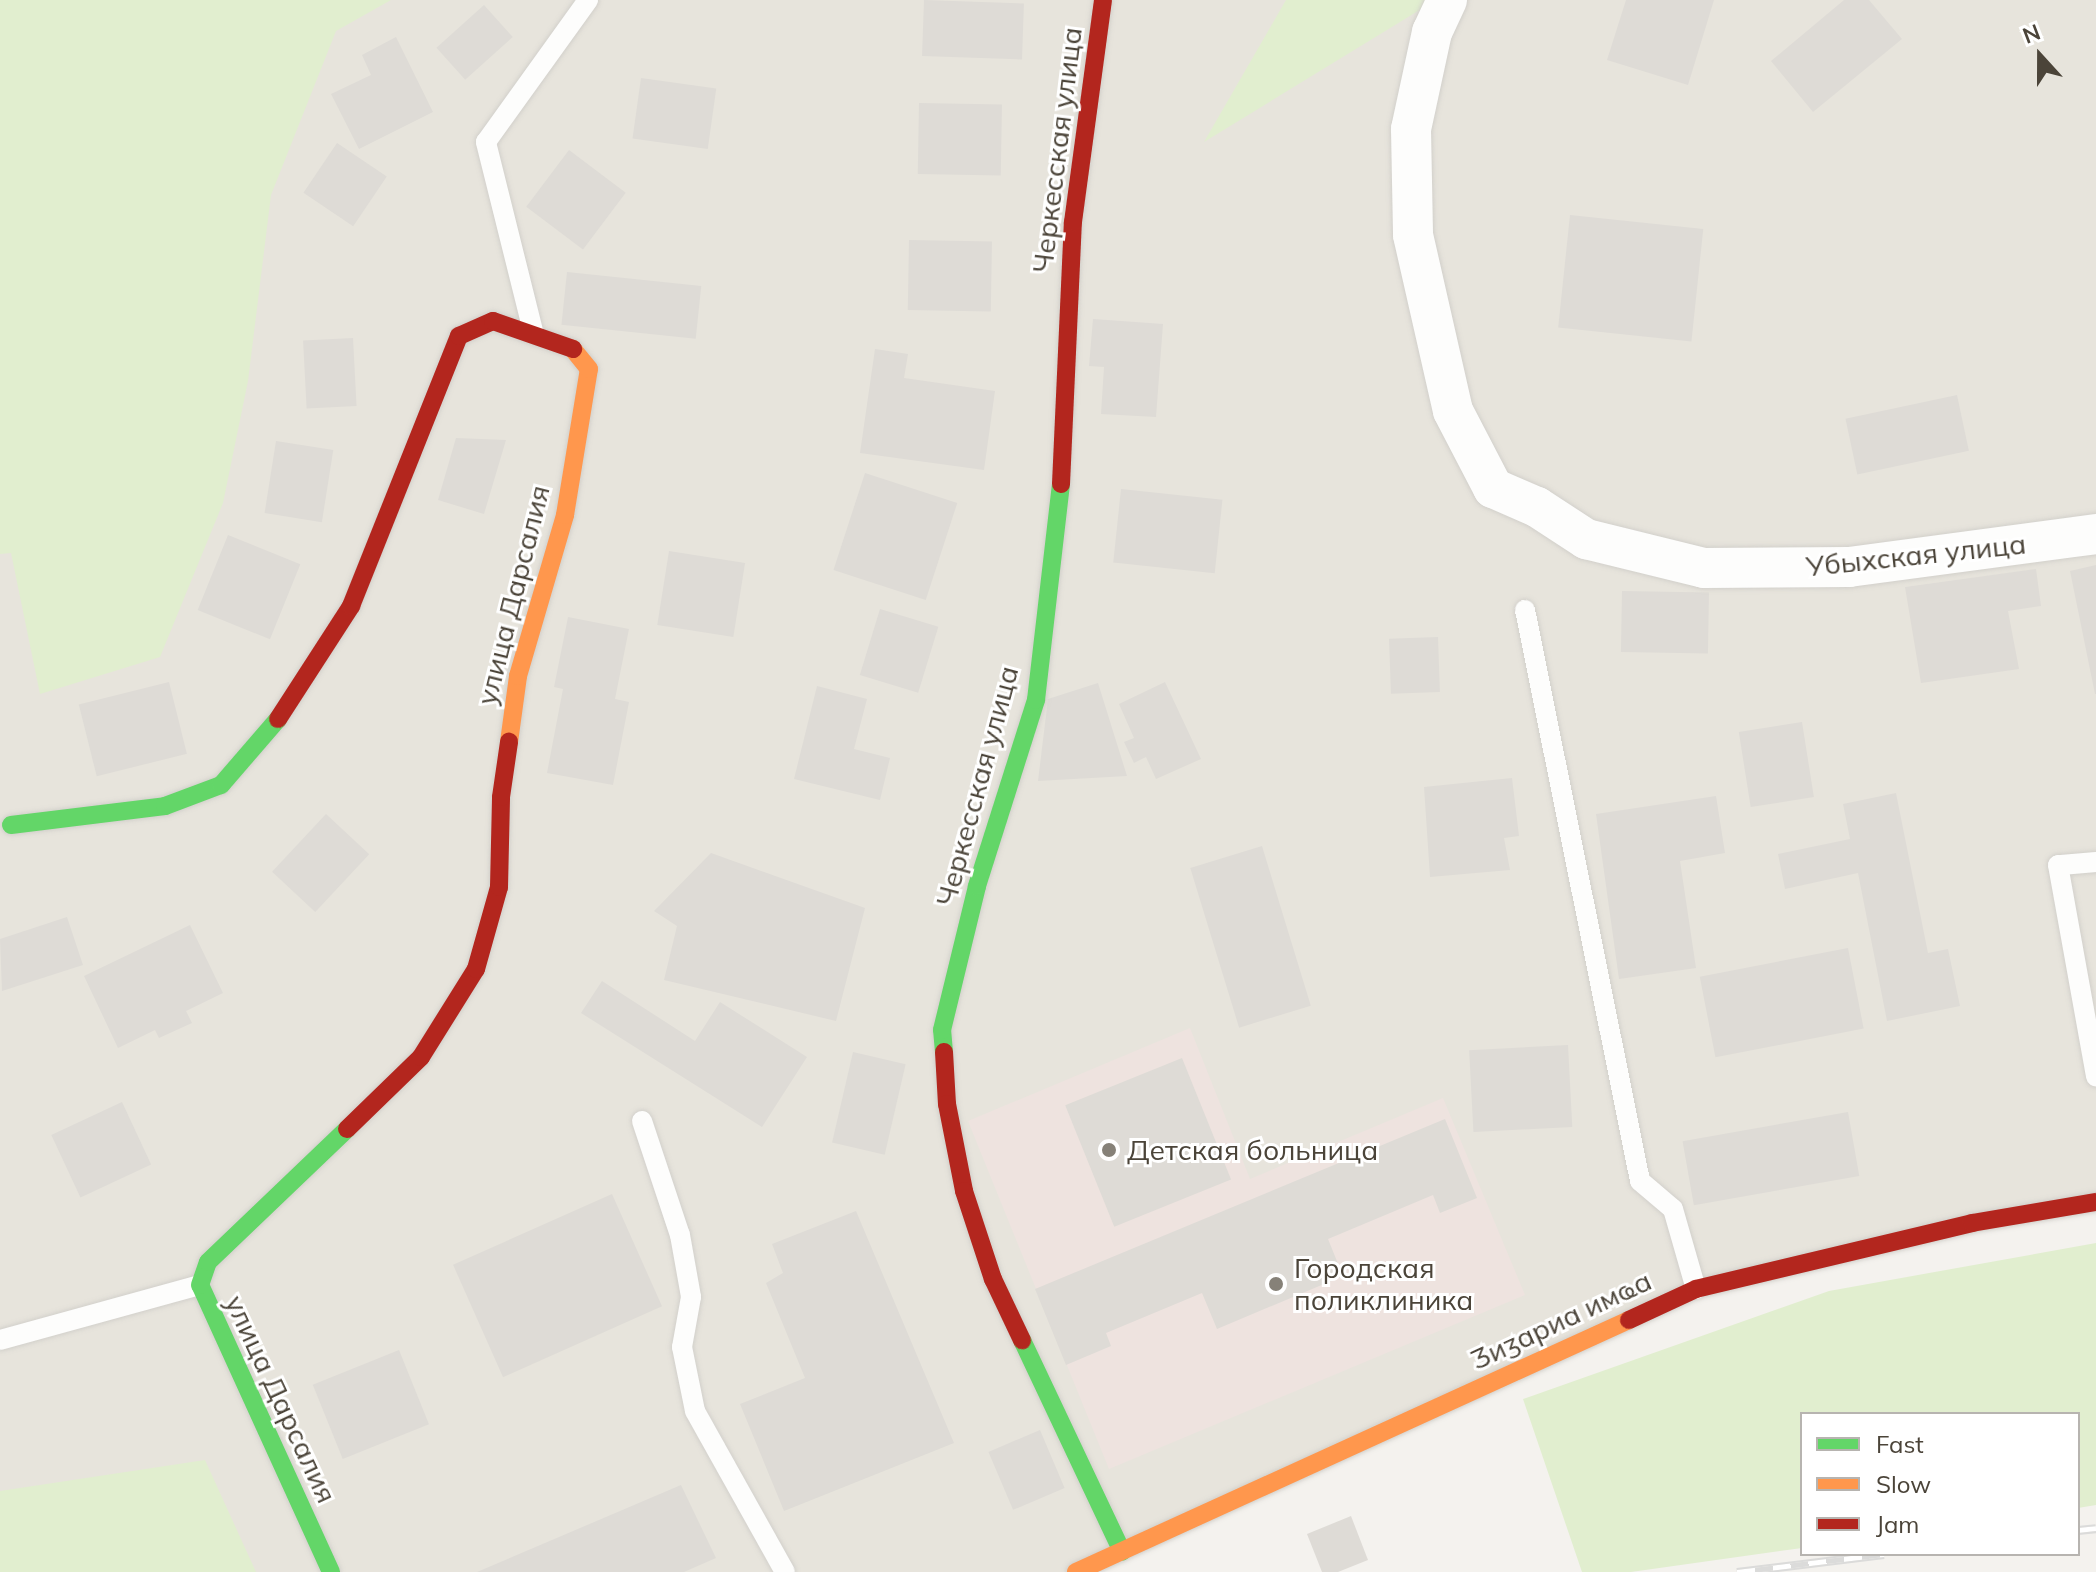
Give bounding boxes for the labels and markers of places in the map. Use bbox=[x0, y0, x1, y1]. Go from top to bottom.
place label: Детская больница bbox=[1127, 1133, 1378, 1167]
marker: Детская больница bbox=[1098, 1139, 1120, 1161]
place label: Городская поликлиника bbox=[1294, 1251, 1473, 1317]
marker: Городская поликлиника bbox=[1265, 1273, 1287, 1295]

